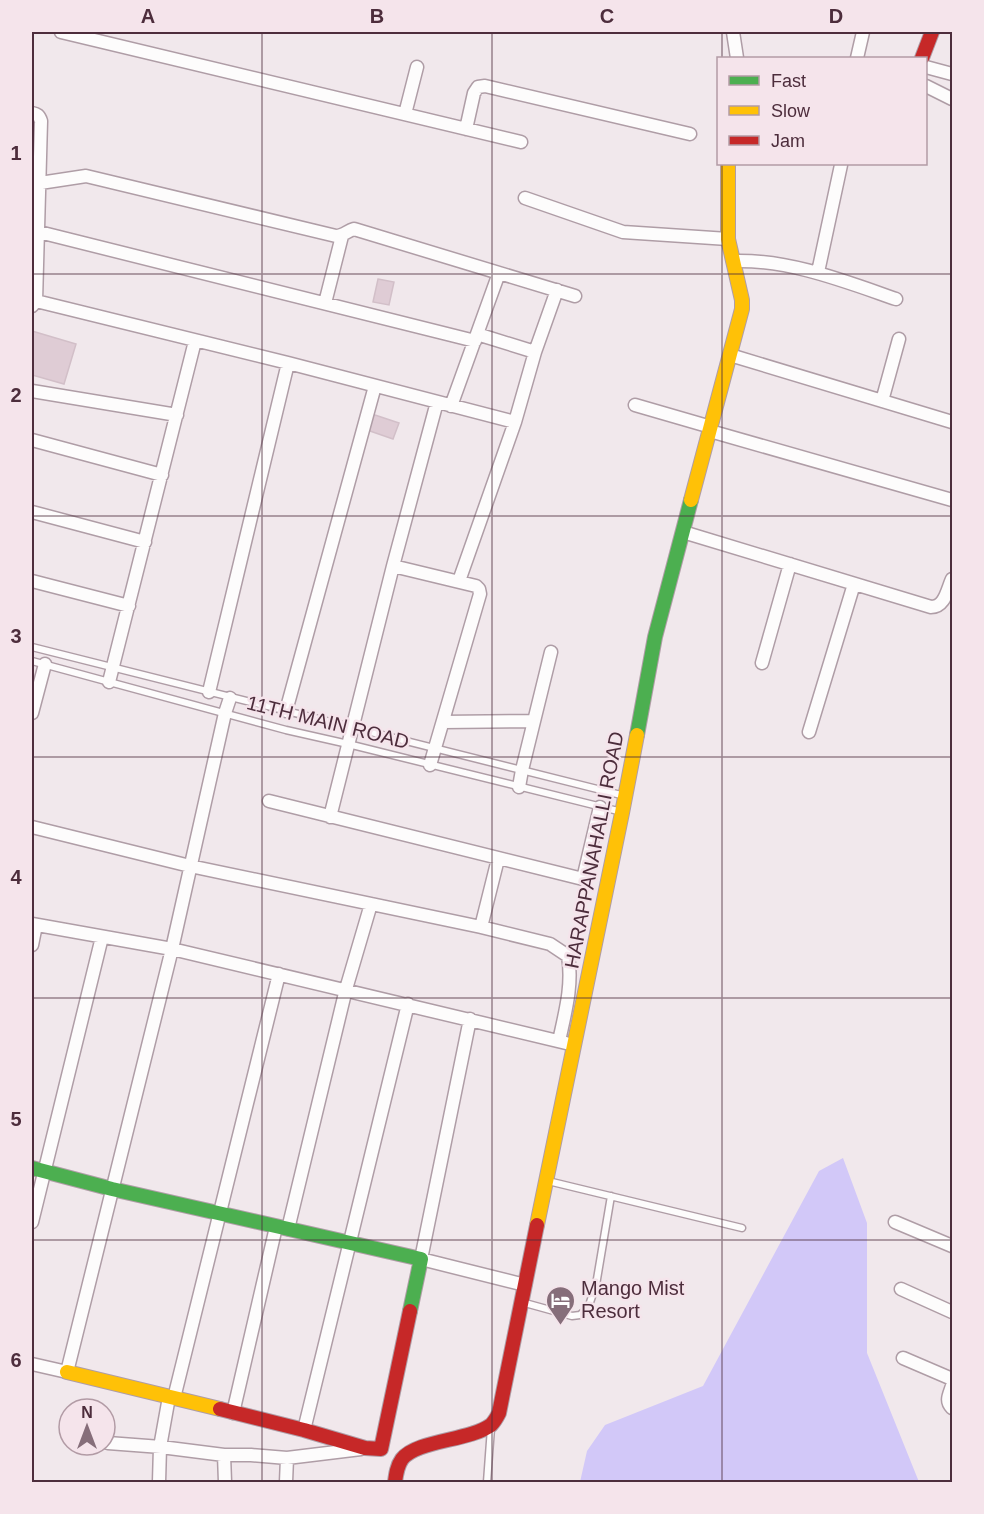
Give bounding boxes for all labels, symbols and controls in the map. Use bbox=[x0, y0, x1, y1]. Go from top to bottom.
text: A bbox=[141, 5, 155, 27]
text: B bbox=[370, 5, 384, 27]
text: C bbox=[600, 5, 614, 27]
text: D bbox=[829, 5, 843, 27]
legend bbox=[717, 57, 927, 165]
text: Fast bbox=[771, 71, 806, 91]
text: Slow bbox=[771, 101, 811, 121]
text: Jam bbox=[771, 131, 805, 151]
text: 1 bbox=[10, 142, 22, 164]
text: 2 bbox=[10, 384, 22, 406]
text: 3 bbox=[10, 625, 22, 647]
street label: 11TH MAIN ROAD bbox=[245, 691, 411, 753]
street label: HARAPPANAHALLI ROAD bbox=[560, 730, 628, 970]
text: 4 bbox=[10, 866, 22, 888]
text: 5 bbox=[10, 1108, 22, 1130]
place label: Mango Mist Resort bbox=[581, 1277, 685, 1322]
hotel icon: Mango Mist Resort bbox=[544, 1284, 576, 1326]
text: 6 bbox=[10, 1349, 22, 1371]
north arrow bbox=[57, 1397, 117, 1457]
text: N bbox=[81, 1404, 93, 1421]

